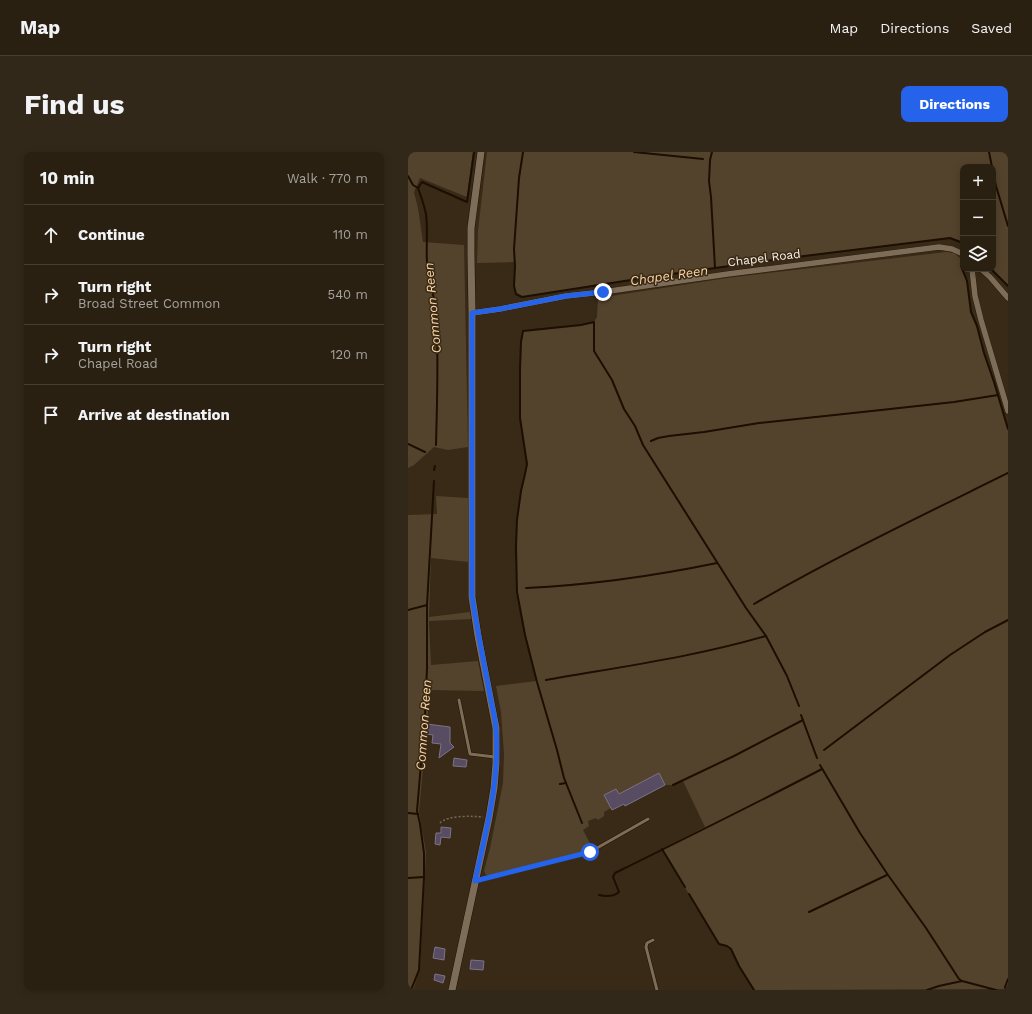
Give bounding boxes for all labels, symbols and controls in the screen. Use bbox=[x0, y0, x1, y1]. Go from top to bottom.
text: Map bbox=[20, 16, 60, 39]
text: Map bbox=[830, 20, 858, 36]
text: Directions bbox=[880, 20, 949, 36]
text: Saved bbox=[971, 20, 1012, 36]
button: Directions bbox=[901, 86, 1008, 122]
text: Find us bbox=[24, 88, 124, 121]
map controls bbox=[960, 164, 996, 272]
button: + bbox=[960, 164, 996, 200]
text: 10 min bbox=[40, 168, 95, 188]
text: Walk · 770 m bbox=[287, 171, 368, 186]
button: − bbox=[960, 200, 996, 236]
icon: ahead bbox=[40, 224, 62, 246]
text: Continue bbox=[78, 226, 145, 244]
text: 110 m bbox=[333, 227, 368, 242]
button: layers bbox=[960, 236, 996, 272]
street label: Chapel Road bbox=[727, 247, 801, 269]
water label: Common Reen bbox=[421, 262, 444, 354]
water label: Chapel Reen bbox=[629, 263, 709, 288]
text: Turn right bbox=[78, 278, 151, 296]
route end bbox=[594, 283, 612, 301]
icon: right bbox=[40, 284, 62, 306]
text: 540 m bbox=[328, 287, 368, 302]
text: Broad Street Common bbox=[78, 296, 220, 311]
text: Turn right bbox=[78, 338, 151, 356]
icon: right bbox=[40, 344, 62, 366]
text: 120 m bbox=[330, 347, 368, 362]
text: Chapel Road bbox=[78, 356, 158, 371]
icon: arrive bbox=[40, 404, 62, 426]
text: Arrive at destination bbox=[78, 406, 230, 424]
water label: Common Reen bbox=[413, 679, 434, 771]
route start bbox=[581, 843, 599, 861]

